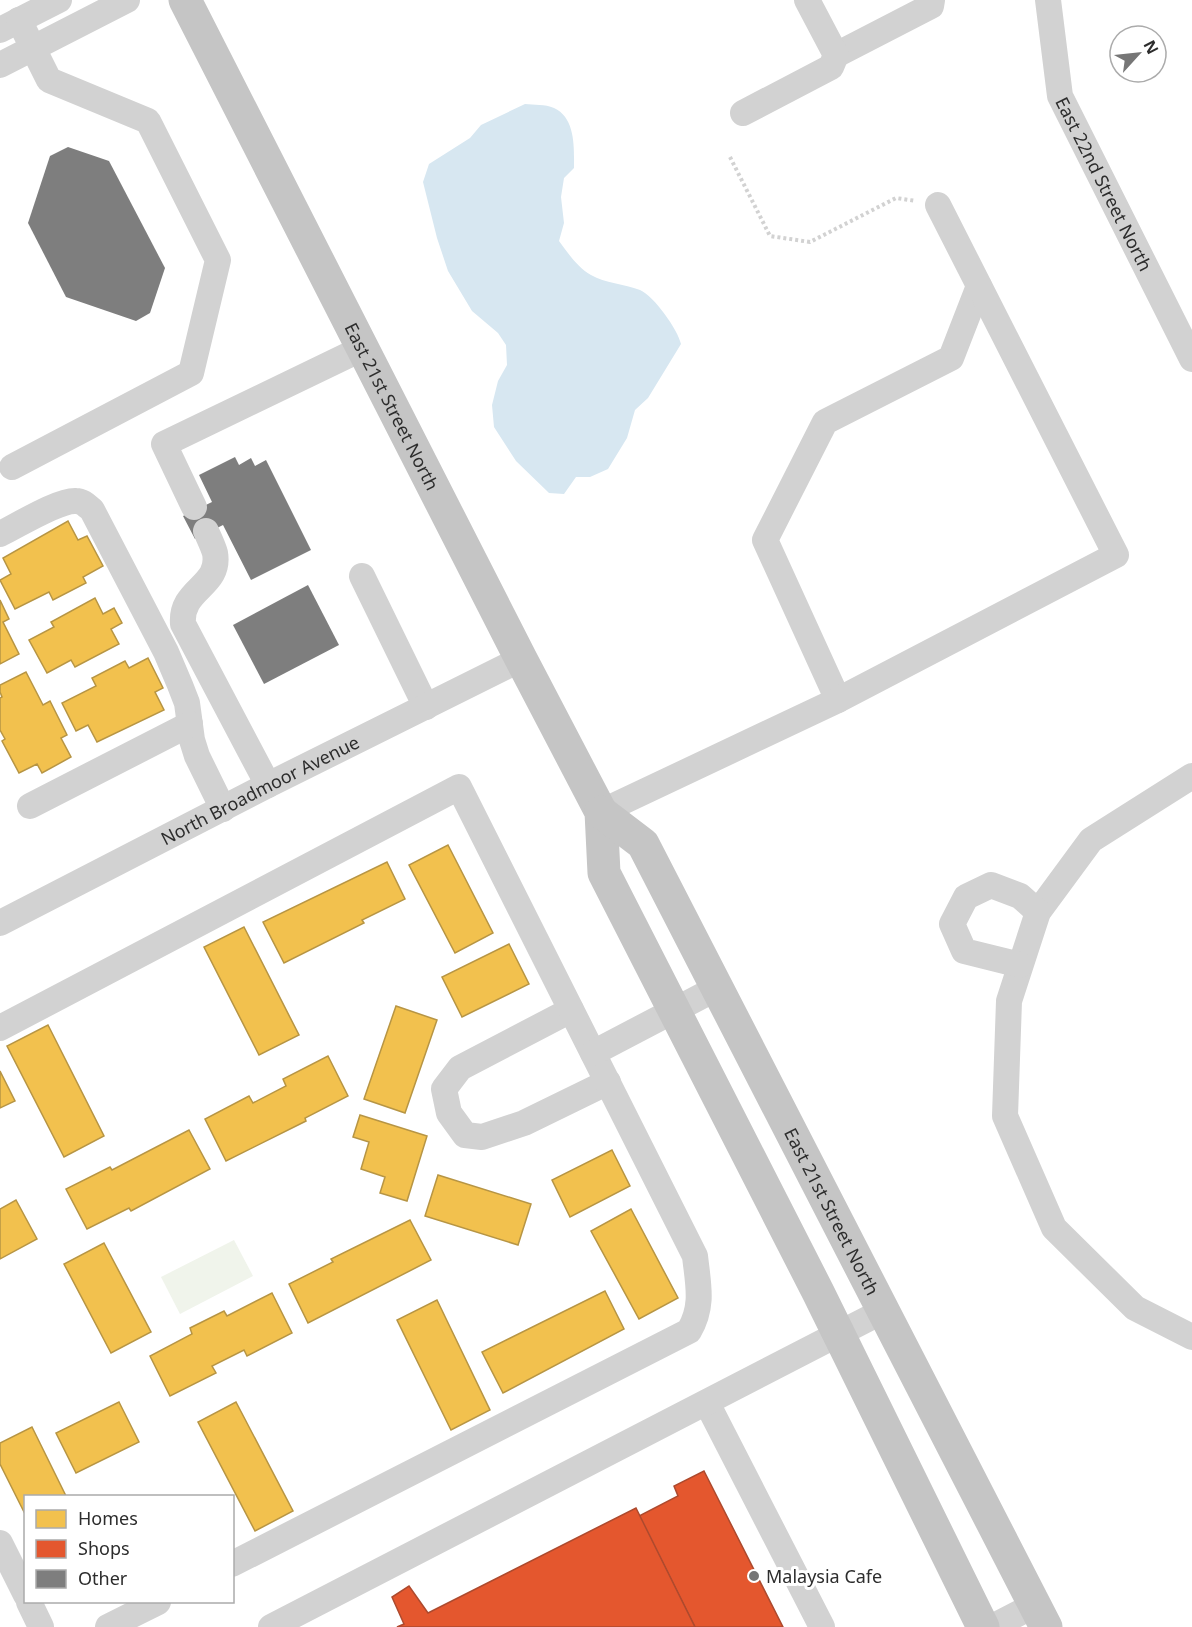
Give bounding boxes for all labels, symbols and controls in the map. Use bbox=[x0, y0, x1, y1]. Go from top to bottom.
north arrow bbox=[1108, 24, 1168, 84]
text: N bbox=[1139, 36, 1164, 58]
street label: East 22nd Street North bbox=[1050, 93, 1158, 275]
street label: East 21st Street North bbox=[339, 318, 445, 494]
street label: North Broadmoor Avenue bbox=[157, 730, 363, 850]
street label: East 21st Street North bbox=[779, 1124, 885, 1299]
legend bbox=[24, 1495, 234, 1603]
text: Homes bbox=[78, 1506, 138, 1530]
text: Shops bbox=[78, 1536, 130, 1560]
place label: Malaysia Cafe bbox=[766, 1564, 882, 1588]
text: Other bbox=[78, 1566, 128, 1590]
marker: Malaysia Cafe bbox=[747, 1569, 761, 1583]

